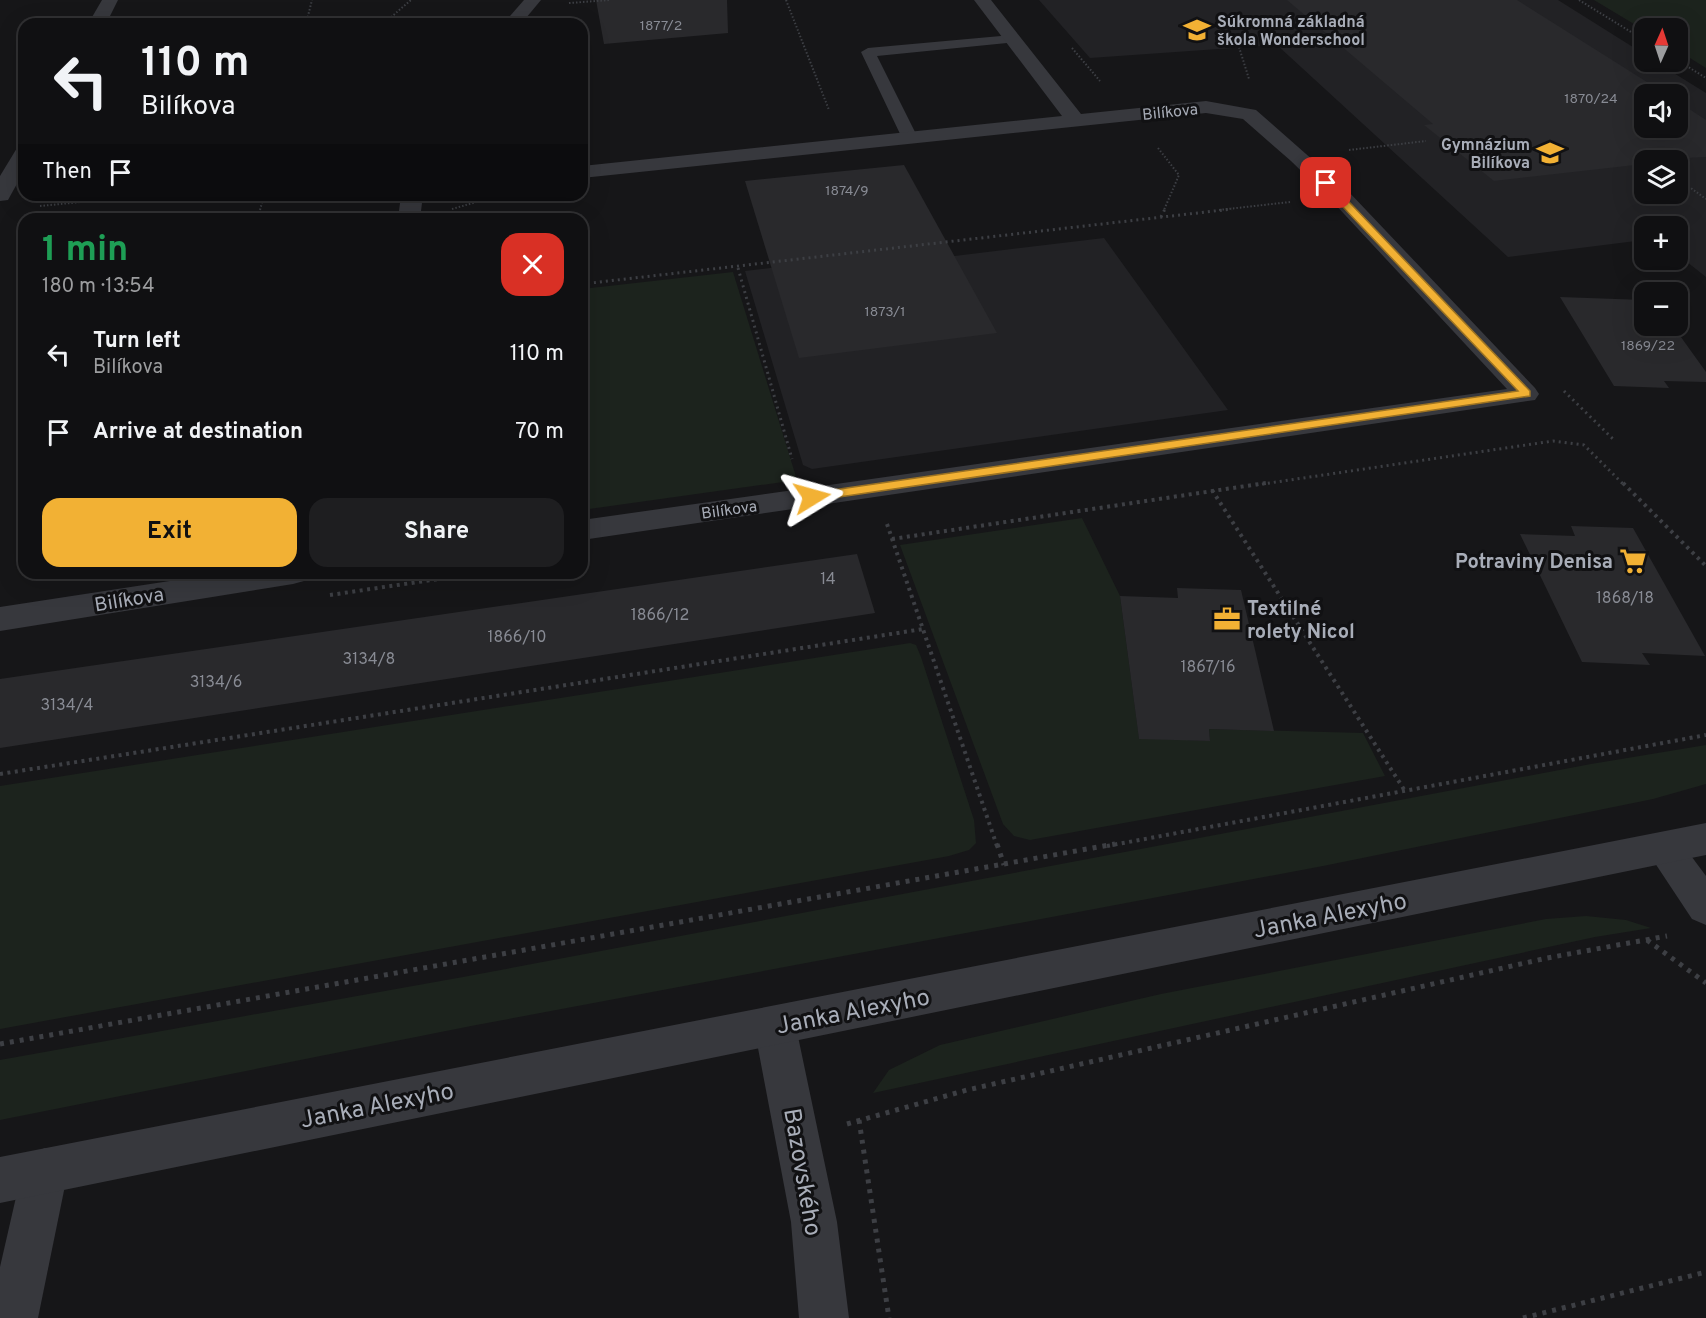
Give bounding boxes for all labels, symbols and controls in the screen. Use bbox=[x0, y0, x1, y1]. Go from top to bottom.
place label: Súkromná základná škola Wonderschool bbox=[1217, 13, 1365, 51]
school or university icon: Súkromná základná škola Wonderschool bbox=[1182, 15, 1212, 45]
house number: 1877/2 bbox=[640, 18, 682, 35]
north arrow bbox=[1634, 18, 1688, 72]
map controls bbox=[1634, 18, 1688, 336]
text: 110 m bbox=[141, 38, 250, 91]
icon: left bbox=[42, 42, 120, 120]
button: sound bbox=[1634, 84, 1688, 138]
text: Bilíkova bbox=[141, 90, 235, 124]
house number: 1870/24 bbox=[1564, 91, 1618, 108]
street label: Bilíkova bbox=[1141, 100, 1199, 126]
place label: Gymnázium Bilíkova bbox=[1441, 136, 1530, 174]
school or university icon: Gymnázium Bilíkova bbox=[1535, 138, 1565, 168]
button: layers bbox=[1634, 150, 1688, 204]
icon: arrive bbox=[104, 156, 137, 189]
pin bbox=[1300, 157, 1351, 208]
text: Then bbox=[42, 159, 92, 186]
icon: arrive bbox=[1309, 166, 1342, 199]
house number: 1874/9 bbox=[825, 183, 869, 200]
button: + bbox=[1634, 216, 1688, 270]
text: 1 min bbox=[42, 228, 128, 274]
button: close bbox=[501, 233, 564, 296]
text: 180 m · 13:54 bbox=[42, 274, 155, 300]
button: − bbox=[1634, 282, 1688, 336]
house number: 1873/1 bbox=[865, 304, 905, 321]
text: Turn left bbox=[93, 328, 181, 355]
icon: left bbox=[42, 338, 75, 371]
house number: 1869/22 bbox=[1621, 338, 1675, 355]
text: 110 m bbox=[510, 341, 564, 368]
text: Bilíkova bbox=[93, 355, 163, 381]
icon: arrive bbox=[42, 416, 75, 449]
text: Arrive at destination bbox=[93, 419, 303, 446]
text: 70 m bbox=[515, 419, 564, 446]
position arrow bbox=[780, 465, 844, 529]
street label: Bilíkova bbox=[700, 497, 758, 525]
button: Exit bbox=[42, 498, 297, 567]
button: Share bbox=[309, 498, 564, 567]
supermarket icon: Potraviny Denisa bbox=[1618, 546, 1648, 576]
place label: Potraviny Denisa bbox=[1455, 550, 1613, 576]
house number: 14 bbox=[820, 570, 836, 590]
street label: Bilíkova bbox=[93, 583, 166, 619]
house number: 1868/18 bbox=[1596, 589, 1654, 609]
place label: Textilné rolety Nicol bbox=[1247, 597, 1355, 646]
office icon: Textilné rolety Nicol bbox=[1212, 604, 1242, 634]
house number: 1866/12 bbox=[631, 606, 689, 626]
house number: 1866/10 bbox=[488, 628, 546, 648]
house number: 3134/8 bbox=[343, 650, 395, 670]
house number: 1867/16 bbox=[1181, 658, 1235, 678]
house number: 3134/6 bbox=[190, 673, 242, 693]
house number: 3134/4 bbox=[41, 696, 94, 716]
street label: Janka Alexyho bbox=[1251, 887, 1410, 947]
street label: Janka Alexyho bbox=[774, 983, 933, 1043]
street label: Janka Alexyho bbox=[298, 1077, 457, 1137]
street label: Bazovského bbox=[775, 1106, 827, 1238]

